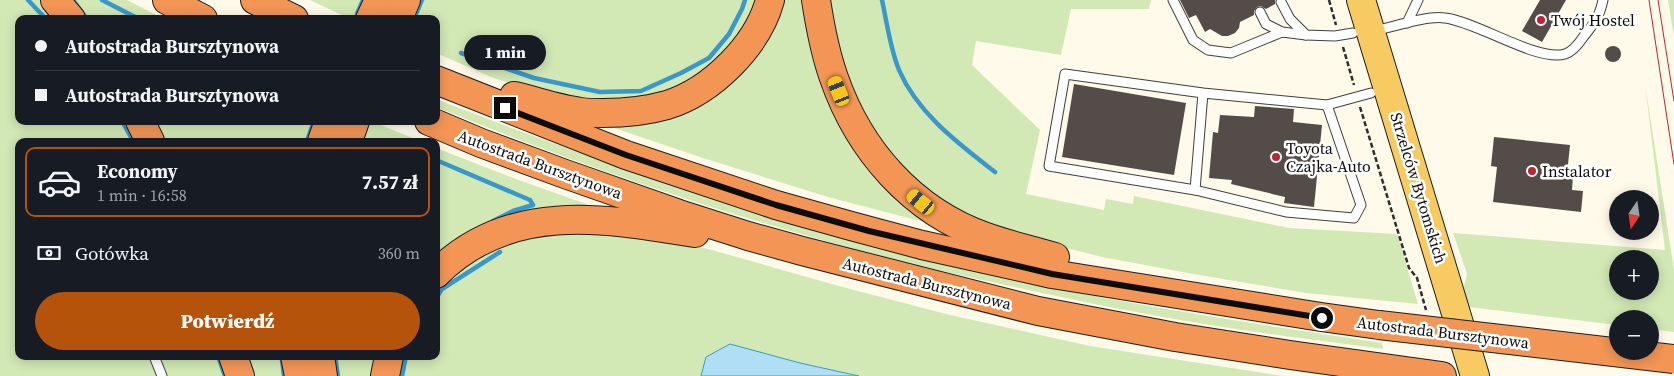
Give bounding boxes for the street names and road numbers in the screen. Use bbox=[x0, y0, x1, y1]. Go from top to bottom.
street label: Strzelców Bytomskich bbox=[1386, 110, 1453, 267]
street label: Autostrada Bursztynowa bbox=[455, 124, 626, 204]
street label: Autostrada Bursztynowa bbox=[840, 251, 1015, 315]
street label: Autostrada Bursztynowa bbox=[1356, 311, 1531, 354]

